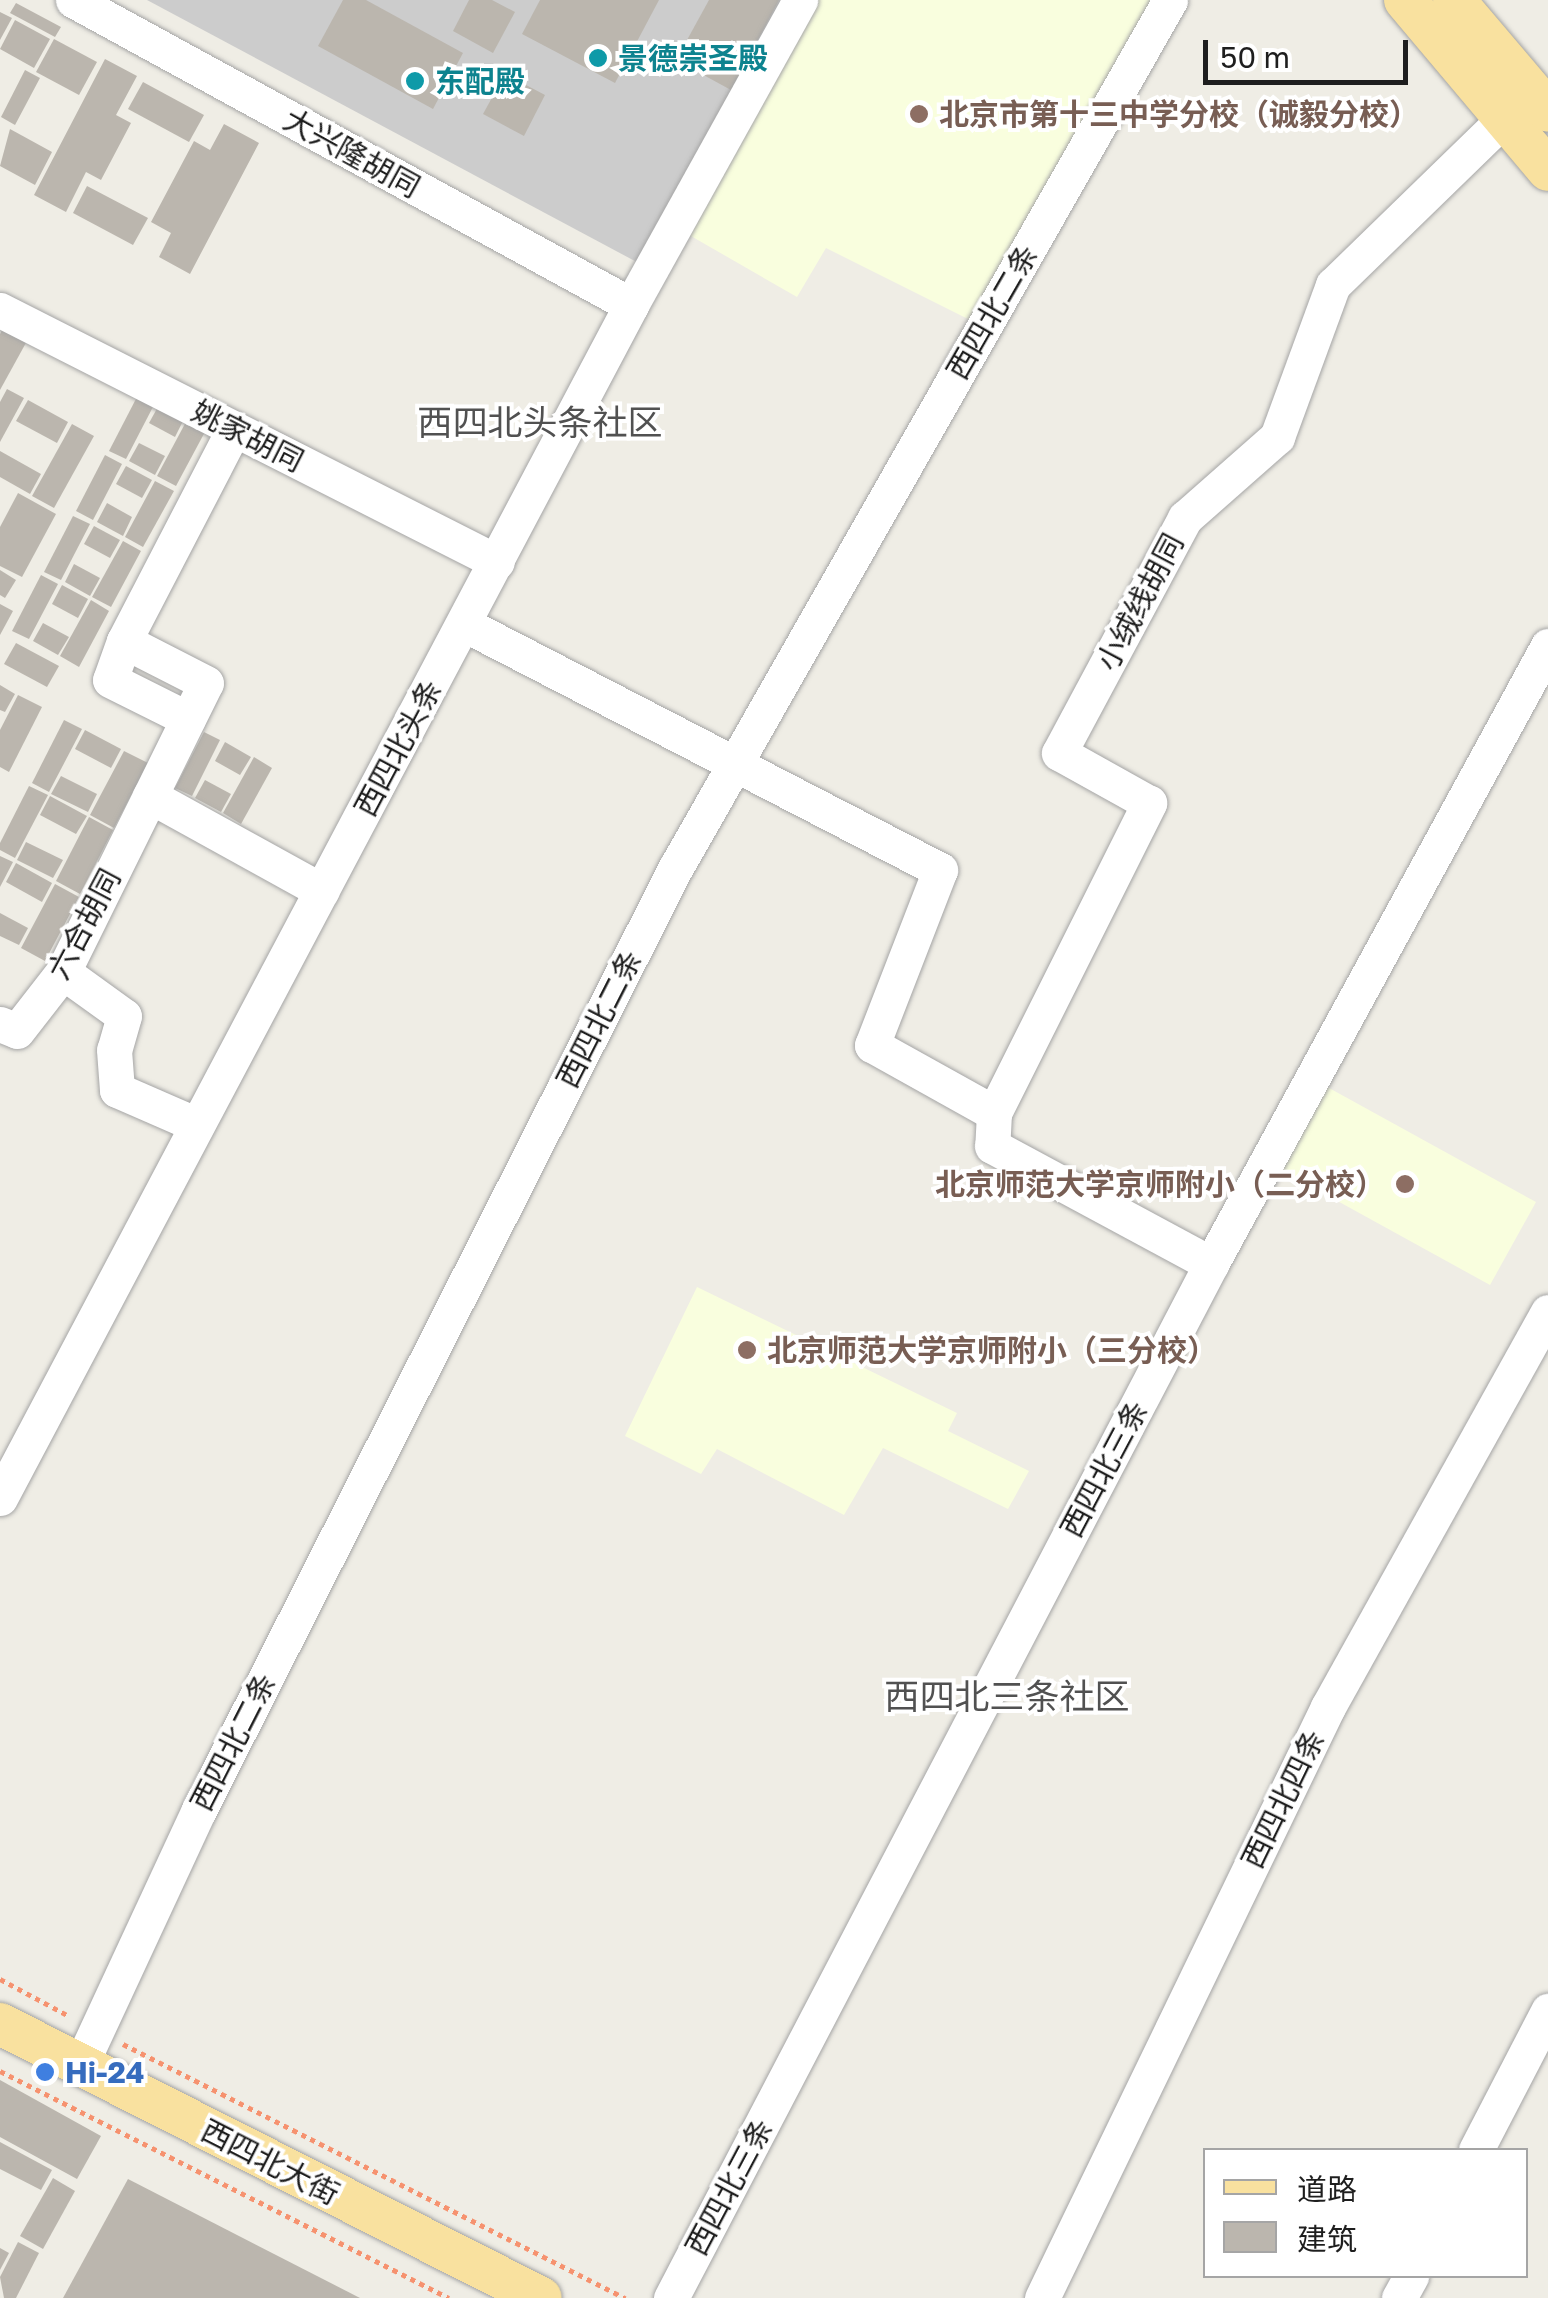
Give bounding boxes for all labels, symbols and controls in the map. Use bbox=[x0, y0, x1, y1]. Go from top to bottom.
scale bar bbox=[1208, 20, 1413, 82]
text: 50 m bbox=[1220, 39, 1290, 75]
place label: 景德崇圣殿 bbox=[618, 40, 768, 76]
marker: 景德崇圣殿 bbox=[587, 47, 609, 69]
place label: 东配殿 bbox=[435, 63, 525, 99]
marker: 东配殿 bbox=[404, 70, 426, 92]
place label: 北京市第十三中学分校（诚毅分校） bbox=[939, 96, 1419, 132]
street label: 大兴隆胡同 bbox=[278, 101, 426, 205]
marker: 北京市第十三中学分校（诚毅分校） bbox=[908, 103, 930, 125]
street label: 西四北二条 bbox=[939, 238, 1045, 386]
street label: 姚家胡同 bbox=[186, 393, 310, 479]
district label: 西四北头条社区 bbox=[418, 401, 662, 443]
street label: 小绒线胡同 bbox=[1089, 527, 1191, 677]
street label: 西四北头条 bbox=[347, 673, 449, 823]
street label: 六合胡同 bbox=[40, 863, 128, 985]
street label: 西四北二条 bbox=[549, 944, 649, 1094]
place label: 北京师范大学京师附小（二分校） bbox=[935, 1166, 1385, 1202]
marker: 北京师范大学京师附小（二分校） bbox=[1394, 1173, 1416, 1195]
place label: 北京师范大学京师附小（三分校） bbox=[767, 1332, 1217, 1368]
marker: 北京师范大学京师附小（三分校） bbox=[736, 1339, 758, 1361]
street label: 西四北三条 bbox=[1053, 1394, 1155, 1544]
street label: 西四北二条 bbox=[183, 1667, 283, 1817]
district label: 西四北三条社区 bbox=[885, 1675, 1129, 1717]
street label: 西四北四条 bbox=[1234, 1724, 1332, 1874]
place label: Hi-24 bbox=[65, 2054, 144, 2090]
marker: Hi-24 bbox=[34, 2061, 56, 2083]
street label: 西四北大街 bbox=[195, 2112, 345, 2212]
street label: 西四北三条 bbox=[678, 2112, 780, 2262]
legend bbox=[1203, 2148, 1528, 2278]
text: 道路 bbox=[1297, 2171, 1357, 2207]
text: 建筑 bbox=[1297, 2221, 1357, 2257]

